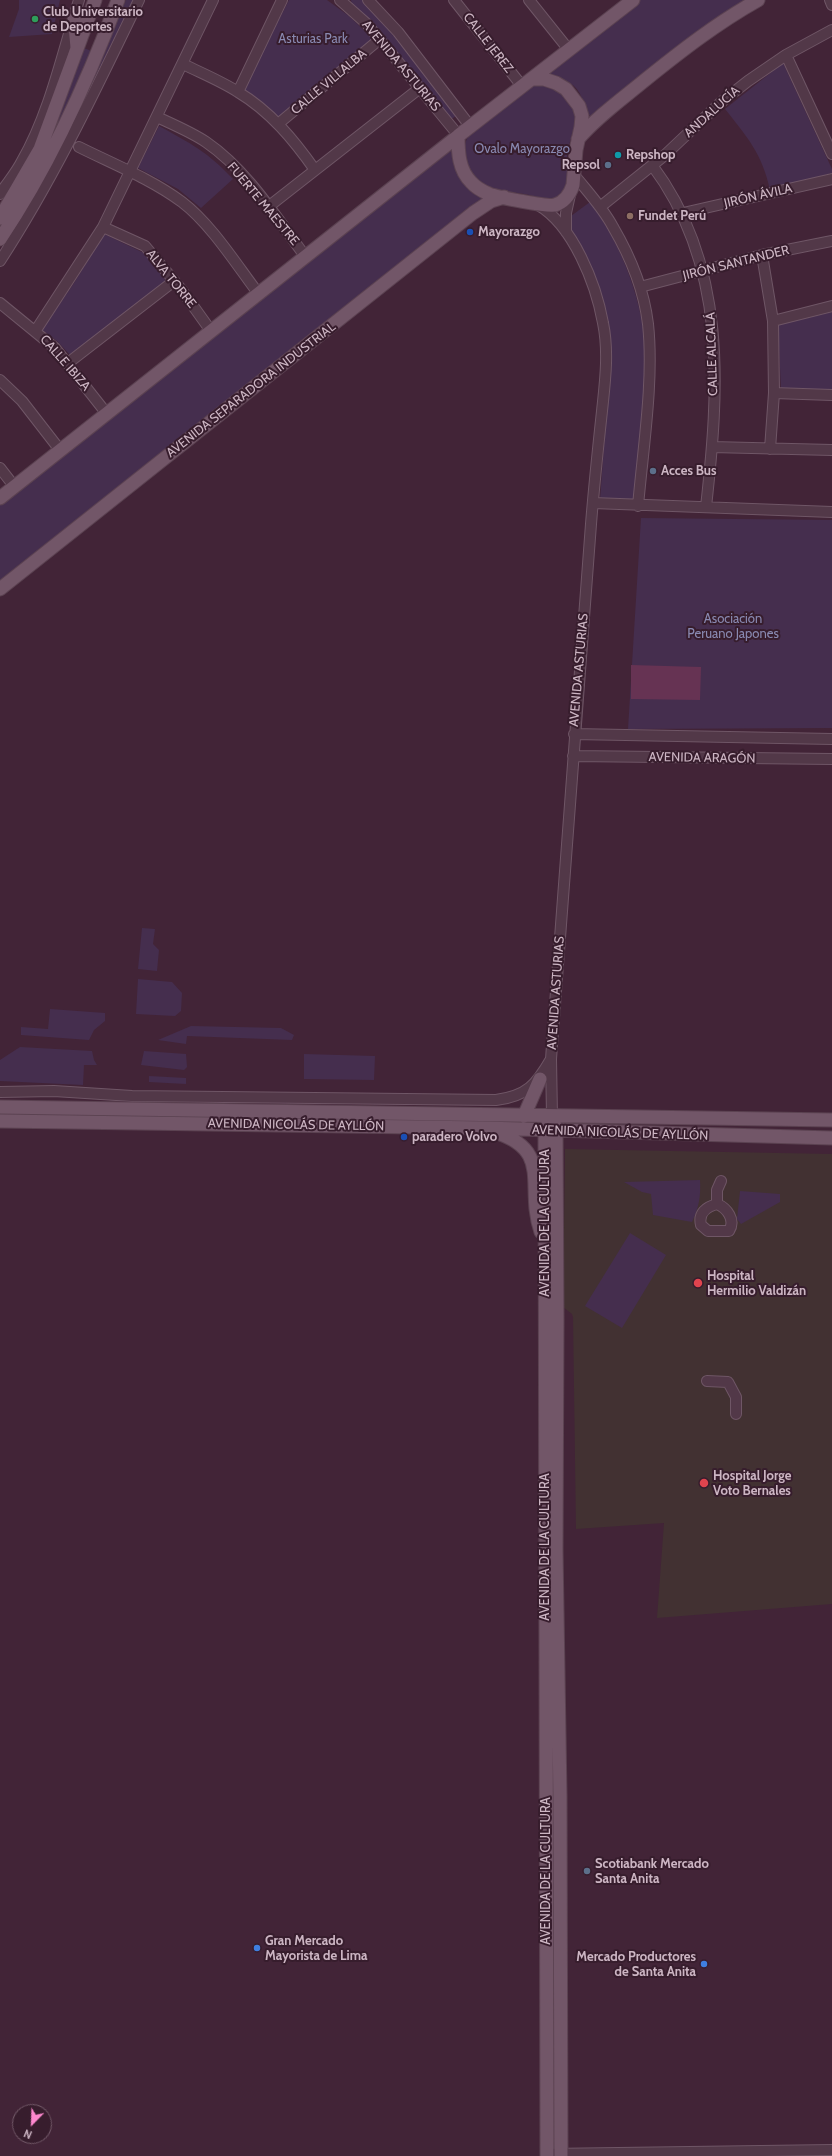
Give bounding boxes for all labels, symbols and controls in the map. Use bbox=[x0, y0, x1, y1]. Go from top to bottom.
place label: Club Universitario de Deportes bbox=[43, 4, 143, 35]
street label: CALLE JEREZ bbox=[460, 10, 516, 76]
marker: Club Universitario de Deportes bbox=[30, 14, 40, 24]
street label: AVENIDA ASTURIAS bbox=[358, 17, 444, 115]
park label: Asturias Park bbox=[278, 31, 348, 47]
street label: CALLE VILLALBA bbox=[288, 46, 370, 118]
street label: ANDALUCÍA bbox=[681, 83, 743, 141]
park label: Ovalo Mayorazgo bbox=[474, 141, 570, 157]
place label: Repshop bbox=[626, 147, 676, 163]
marker: Repshop bbox=[613, 150, 623, 160]
place label: Repsol bbox=[562, 157, 600, 173]
street label: FUERTE MAESTRE bbox=[224, 159, 302, 249]
marker: Repsol bbox=[603, 160, 613, 170]
street label: JIRÓN ÁVILA bbox=[722, 181, 794, 211]
place label: Fundet Perú bbox=[638, 208, 706, 224]
marker: Fundet Perú bbox=[625, 211, 635, 221]
place label: Mayorazgo bbox=[478, 224, 540, 240]
marker: Mayorazgo bbox=[465, 227, 475, 237]
street label: JIRÓN SANTANDER bbox=[681, 242, 791, 284]
street label: ALVA TORRE bbox=[143, 247, 199, 311]
street label: CALLE ALCALÁ bbox=[703, 312, 721, 396]
street label: AVENIDA SEPARADORA INDUSTRIAL bbox=[163, 319, 339, 461]
street label: CALLE IBIZA bbox=[37, 332, 93, 394]
place label: Acces Bus bbox=[661, 463, 717, 479]
marker: Acces Bus bbox=[648, 466, 658, 476]
park label: Asociación Peruano Japones bbox=[687, 611, 779, 642]
street label: AVENIDA ASTURIAS bbox=[566, 613, 592, 727]
street label: AVENIDA ARAGÓN bbox=[648, 749, 756, 767]
street label: AVENIDA ASTURIAS bbox=[544, 936, 568, 1050]
street label: AVENIDA NICOLÁS DE AYLLÓN bbox=[208, 1116, 384, 1134]
street label: AVENIDA NICOLÁS DE AYLLÓN bbox=[532, 1122, 708, 1144]
place label: paradero Volvo bbox=[412, 1129, 497, 1145]
marker: paradero Volvo bbox=[399, 1132, 409, 1142]
street label: AVENIDA DE LA CULTURA bbox=[537, 1149, 553, 1297]
place label: Hospital Hermilio Valdizán bbox=[707, 1268, 806, 1299]
marker: Hospital Hermilio Valdizán bbox=[692, 1277, 704, 1289]
place label: Hospital Jorge Voto Bernales bbox=[713, 1468, 791, 1499]
street label: AVENIDA DE LA CULTURA bbox=[537, 1473, 553, 1621]
marker: Hospital Jorge Voto Bernales bbox=[698, 1477, 710, 1489]
street label: AVENIDA DE LA CULTURA bbox=[538, 1797, 554, 1945]
place label: Scotiabank Mercado Santa Anita bbox=[595, 1856, 709, 1887]
marker: Scotiabank Mercado Santa Anita bbox=[582, 1866, 592, 1876]
place label: Gran Mercado Mayorista de Lima bbox=[265, 1933, 367, 1964]
marker: Gran Mercado Mayorista de Lima bbox=[252, 1943, 262, 1953]
place label: Mercado Productores de Santa Anita bbox=[576, 1949, 696, 1980]
marker: Mercado Productores de Santa Anita bbox=[699, 1959, 709, 1969]
north arrow bbox=[12, 2104, 52, 2144]
text: N bbox=[21, 2126, 34, 2142]

